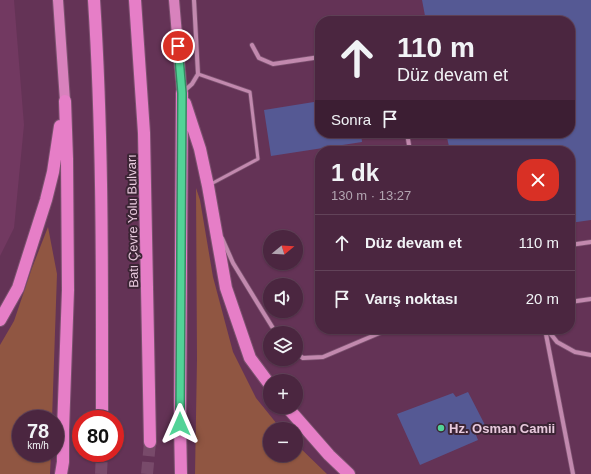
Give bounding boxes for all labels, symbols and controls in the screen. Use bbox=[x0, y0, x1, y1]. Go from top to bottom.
pin bbox=[161, 29, 195, 63]
icon: ahead bbox=[331, 32, 383, 84]
text: 110 m bbox=[397, 32, 475, 63]
icon: arrive bbox=[167, 35, 189, 57]
text: Düz devam et bbox=[397, 65, 508, 85]
icon: arrive bbox=[379, 108, 401, 130]
text: Sonra bbox=[331, 111, 371, 128]
street label: Batı Çevre Yolu Bulvarı bbox=[124, 154, 141, 288]
text: 1 dk bbox=[331, 159, 379, 186]
button: close bbox=[517, 159, 559, 201]
text: 130 m · 13:27 bbox=[331, 188, 411, 203]
north arrow bbox=[263, 230, 303, 270]
map controls bbox=[263, 230, 303, 462]
icon: ahead bbox=[331, 232, 353, 254]
text: Düz devam et bbox=[365, 234, 462, 251]
text: 110 m bbox=[518, 234, 559, 251]
button: sound bbox=[263, 278, 303, 318]
icon: arrive bbox=[331, 288, 353, 310]
text: Varış noktası bbox=[365, 290, 458, 307]
text: 20 m bbox=[526, 290, 559, 307]
button: layers bbox=[263, 326, 303, 366]
button: + bbox=[263, 374, 303, 414]
position arrow bbox=[159, 403, 201, 445]
speed limit sign: 80 bbox=[72, 410, 124, 462]
text: 78 bbox=[27, 420, 49, 442]
place label: Hz. Osman Camii bbox=[449, 421, 555, 436]
button: − bbox=[263, 422, 303, 462]
marker: Hz. Osman Camii bbox=[436, 423, 446, 433]
text: km/h bbox=[27, 440, 49, 451]

